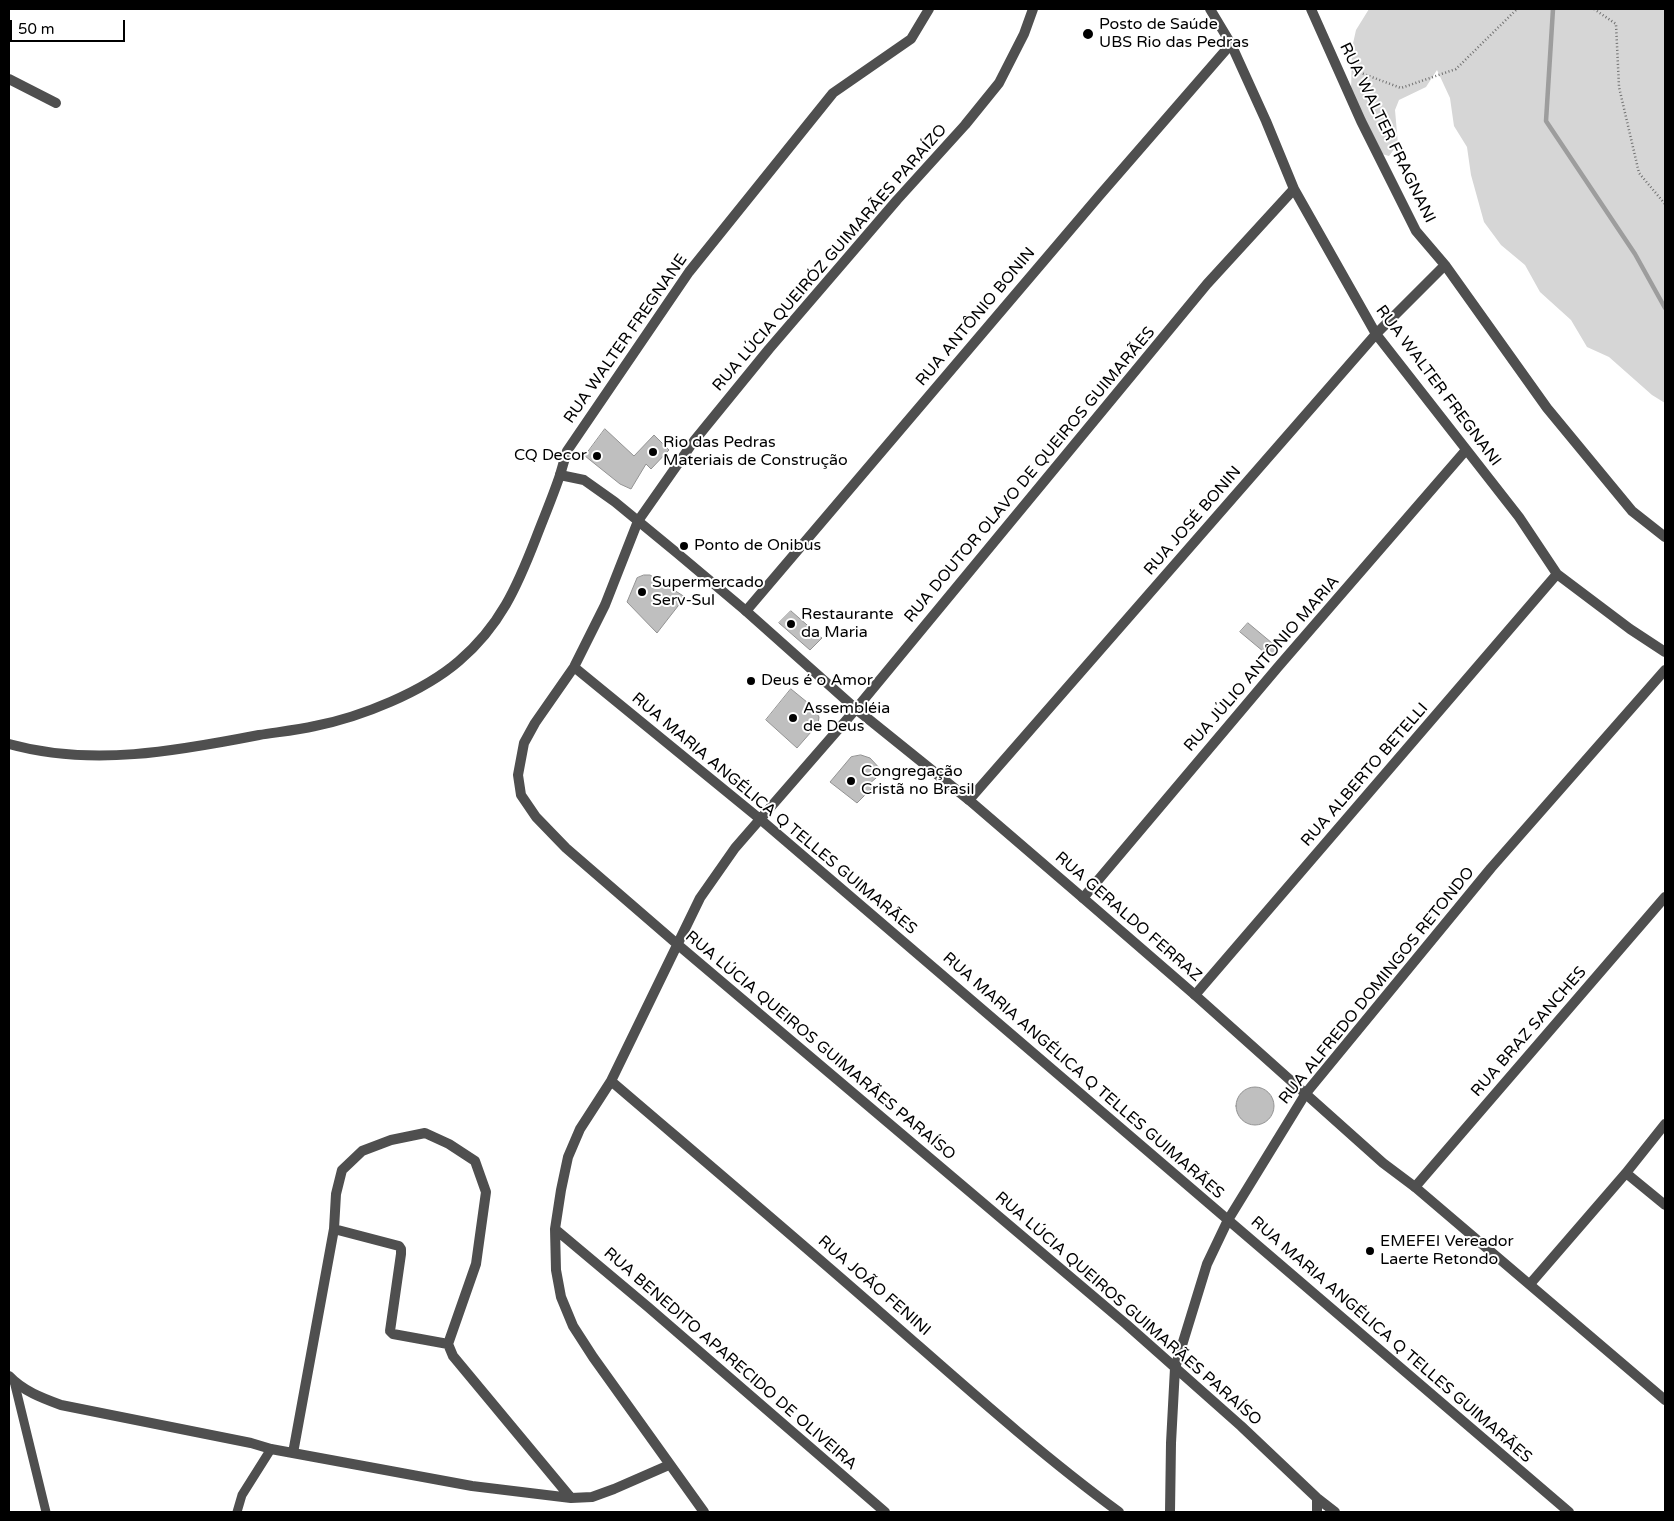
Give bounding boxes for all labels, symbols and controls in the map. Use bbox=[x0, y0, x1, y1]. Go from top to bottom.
scale bar bbox=[12, 10, 128, 42]
place label: Posto de Saúde UBS Rio das Pedras bbox=[1099, 15, 1249, 53]
text: 50 m bbox=[18, 20, 55, 38]
marker: Posto de Saúde UBS Rio das Pedras bbox=[1081, 27, 1095, 41]
street label: RUA WALTER FRAGNANI bbox=[1335, 40, 1439, 226]
street label: RUA LÚCIA QUEIRÓZ GUIMARÃES PARAÍZO bbox=[709, 121, 951, 395]
street label: RUA ANTÔNIO BONIN bbox=[912, 244, 1040, 390]
street label: RUA WALTER FREGNANE bbox=[560, 251, 692, 427]
street label: RUA WALTER FREGNANI bbox=[1371, 302, 1505, 470]
street label: RUA DOUTOR OLAVO DE QUEIROS GUIMARÃES bbox=[901, 323, 1159, 627]
place label: Rio das Pedras Materiais de Construção bbox=[663, 433, 848, 471]
place label: CQ Decor bbox=[514, 446, 587, 466]
marker: Rio das Pedras Materiais de Construção bbox=[647, 446, 659, 458]
marker: CQ Decor bbox=[591, 450, 603, 462]
street label: RUA JOSÉ BONIN bbox=[1140, 463, 1246, 579]
place label: Ponto de Onibus bbox=[694, 536, 821, 556]
marker: Ponto de Onibus bbox=[678, 540, 690, 552]
street label: RUA JÚLIO ANTÔNIO MARIA bbox=[1180, 572, 1344, 756]
place label: Supermercado Serv-Sul bbox=[652, 573, 764, 611]
marker: Supermercado Serv-Sul bbox=[636, 586, 648, 598]
place label: Restaurante da Maria bbox=[801, 605, 894, 643]
marker: Restaurante da Maria bbox=[785, 618, 797, 630]
place label: Deus é o Amor bbox=[761, 671, 873, 691]
marker: Deus é o Amor bbox=[745, 675, 757, 687]
street label: RUA MARIA ANGÉLICA Q TELLES GUIMARÃES bbox=[628, 689, 920, 939]
place label: Assembléia de Deus bbox=[803, 699, 890, 737]
street label: RUA ALBERTO BETELLI bbox=[1297, 699, 1433, 851]
marker: Assembléia de Deus bbox=[787, 712, 799, 724]
place label: Congregação Cristã no Brasil bbox=[861, 762, 974, 800]
marker: Congregação Cristã no Brasil bbox=[845, 775, 857, 787]
street label: RUA GERALDO FERRAZ bbox=[1051, 848, 1205, 986]
street label: RUA ALFREDO DOMINGOS RETONDO bbox=[1275, 863, 1479, 1109]
street label: RUA LÚCIA QUEIROS GUIMARÃES PARAÍSO bbox=[681, 927, 959, 1165]
street label: RUA MARIA ANGÉLICA Q TELLES GUIMARÃES bbox=[939, 949, 1227, 1203]
street label: RUA BRAZ SANCHES bbox=[1467, 963, 1591, 1101]
street label: RUA LÚCIA QUEIROS GUIMARÃES PARAÍSO bbox=[991, 1188, 1265, 1430]
street label: RUA MARIA ANGÉLICA Q TELLES GUIMARÃES bbox=[1247, 1213, 1535, 1467]
street label: RUA JOÃO FENINI bbox=[814, 1232, 934, 1340]
place label: EMEFEI Vereador Laerte Retondo bbox=[1380, 1232, 1514, 1270]
street label: RUA BENEDITO APARECIDO DE OLIVEIRA bbox=[599, 1244, 861, 1474]
marker: EMEFEI Vereador Laerte Retondo bbox=[1364, 1245, 1376, 1257]

